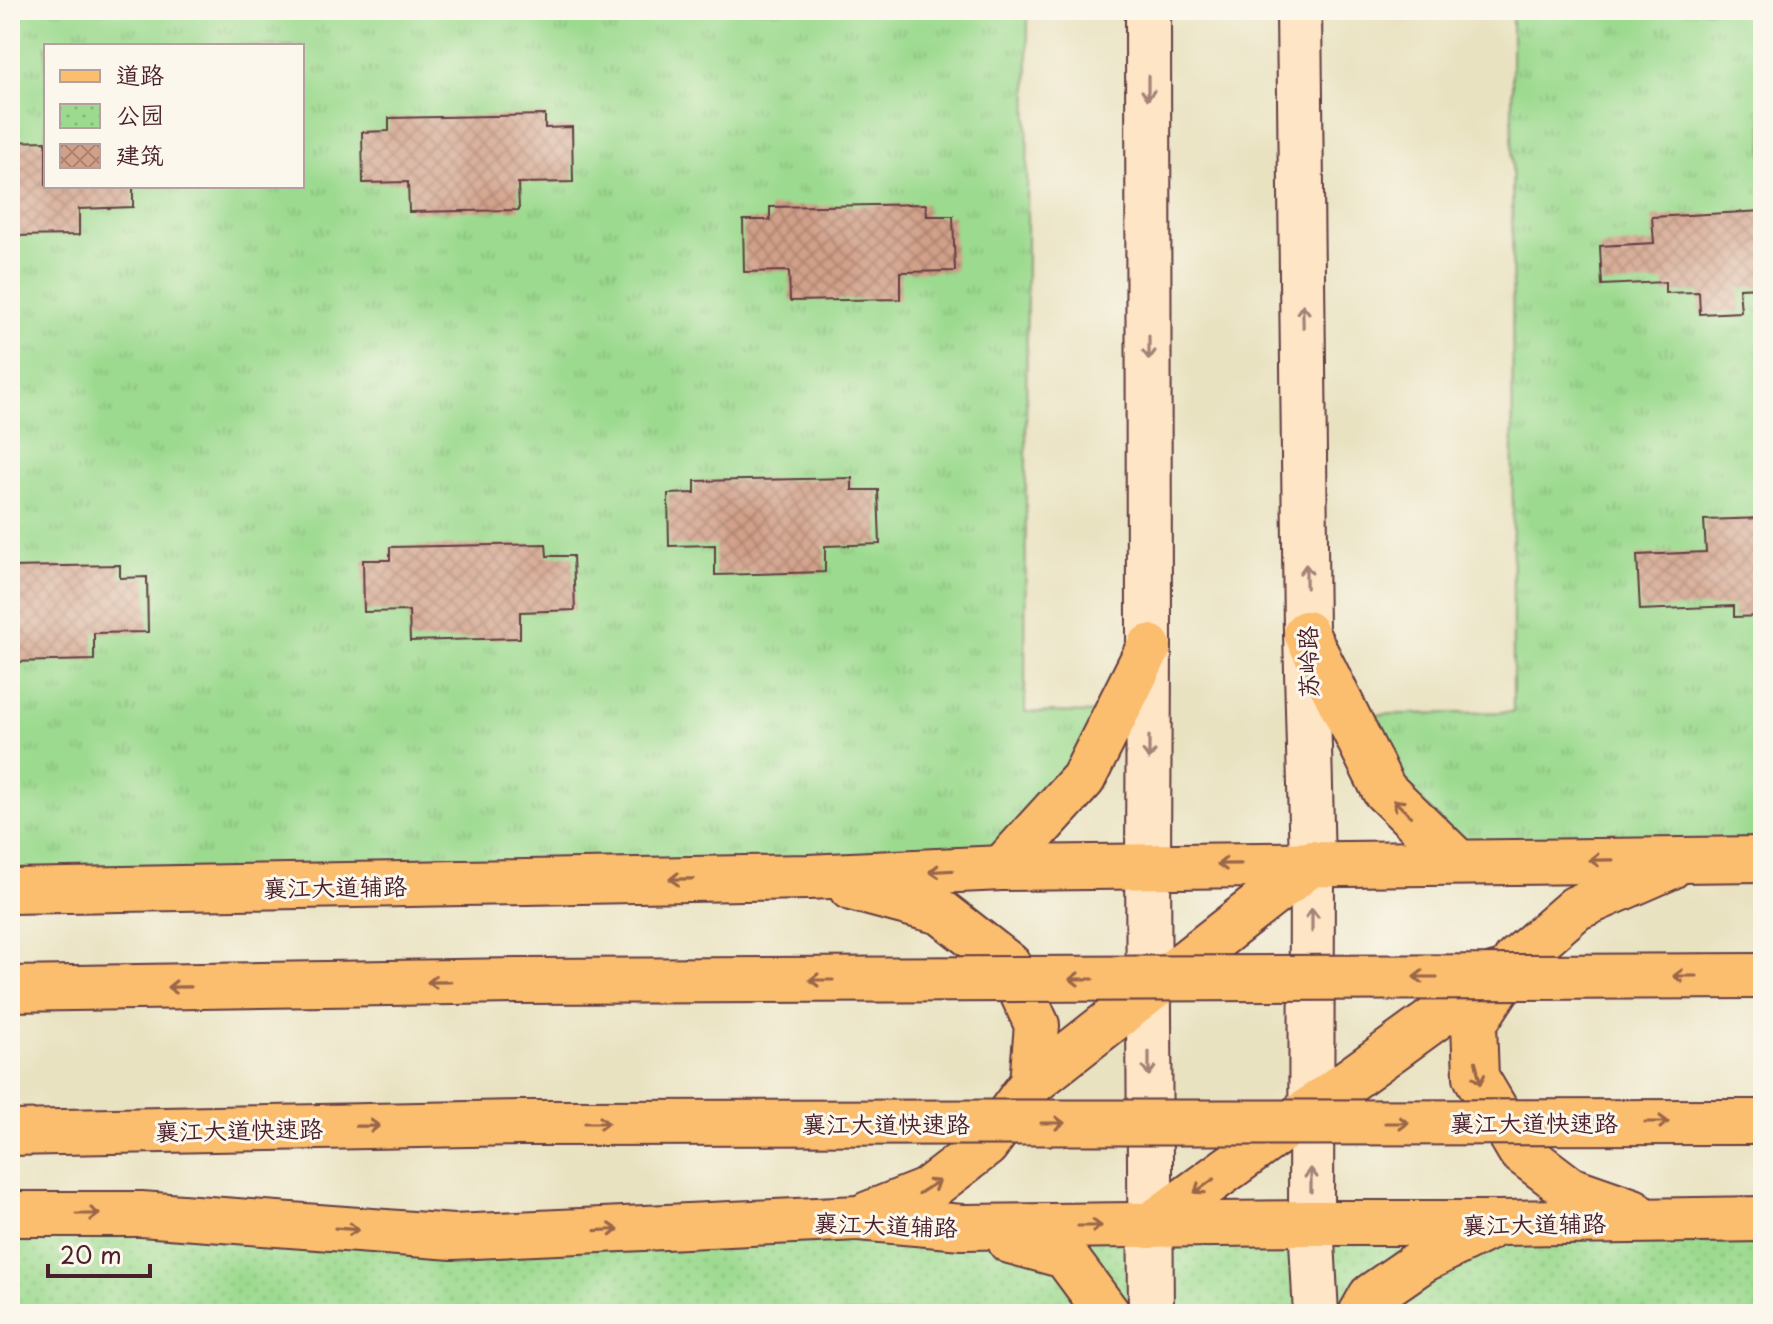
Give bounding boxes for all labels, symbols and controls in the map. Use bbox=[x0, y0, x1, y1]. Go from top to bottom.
legend bbox=[44, 44, 304, 188]
text: 道路 bbox=[116, 56, 164, 92]
one-way arrow bbox=[1140, 74, 1156, 101]
text: 公园 bbox=[116, 96, 164, 132]
text: 建筑 bbox=[116, 136, 164, 172]
one-way arrow bbox=[1295, 303, 1311, 330]
one-way arrow bbox=[1141, 334, 1157, 361]
one-way arrow bbox=[1298, 563, 1313, 590]
street label: 苏岭路 bbox=[1288, 626, 1326, 698]
one-way arrow bbox=[1141, 734, 1157, 761]
one-way arrow bbox=[1392, 798, 1412, 817]
one-way arrow bbox=[1588, 852, 1615, 867]
one-way arrow bbox=[1216, 856, 1243, 872]
one-way arrow bbox=[928, 863, 955, 878]
street label: 襄江大道辅路 bbox=[263, 867, 407, 905]
one-way arrow bbox=[668, 872, 695, 887]
one-way arrow bbox=[1304, 907, 1320, 934]
one-way arrow bbox=[1672, 968, 1699, 984]
one-way arrow bbox=[1412, 969, 1439, 985]
one-way arrow bbox=[1068, 971, 1095, 987]
one-way arrow bbox=[808, 972, 835, 988]
one-way arrow bbox=[426, 975, 453, 990]
one-way arrow bbox=[166, 979, 193, 994]
one-way arrow bbox=[1141, 1050, 1157, 1077]
one-way arrow bbox=[1471, 1059, 1486, 1085]
street label: 襄江大道快速路 bbox=[1450, 1104, 1618, 1140]
street label: 襄江大道快速路 bbox=[802, 1105, 970, 1141]
street label: 襄江大道快速路 bbox=[155, 1110, 323, 1148]
one-way arrow bbox=[1643, 1114, 1670, 1130]
one-way arrow bbox=[583, 1115, 610, 1131]
one-way arrow bbox=[1039, 1115, 1066, 1131]
one-way arrow bbox=[1383, 1115, 1410, 1131]
one-way arrow bbox=[354, 1119, 381, 1134]
one-way arrow bbox=[1303, 1167, 1319, 1194]
one-way arrow bbox=[918, 1178, 940, 1195]
one-way arrow bbox=[1193, 1178, 1215, 1194]
street label: 襄江大道辅路 bbox=[813, 1203, 959, 1245]
street label: 襄江大道辅路 bbox=[1462, 1204, 1606, 1242]
one-way arrow bbox=[74, 1206, 101, 1222]
one-way arrow bbox=[1076, 1218, 1103, 1234]
one-way arrow bbox=[333, 1222, 360, 1237]
one-way arrow bbox=[593, 1222, 620, 1237]
scale bar bbox=[48, 1228, 150, 1278]
text: 20 m bbox=[60, 1236, 122, 1272]

